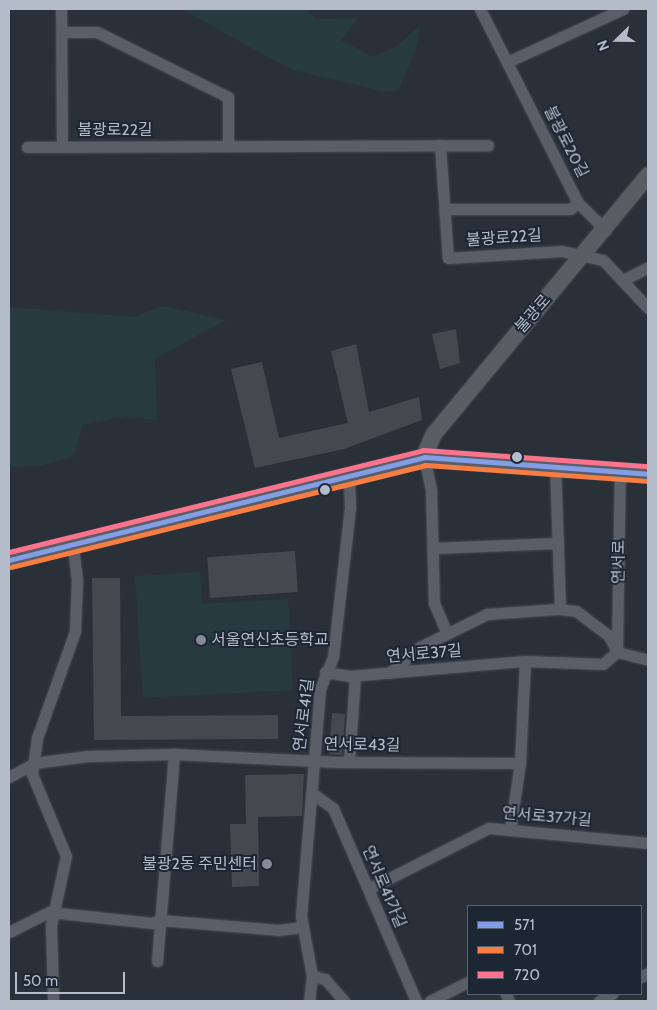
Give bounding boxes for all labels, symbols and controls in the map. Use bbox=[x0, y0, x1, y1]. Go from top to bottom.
north arrow bbox=[592, 15, 642, 65]
text: N bbox=[593, 38, 613, 54]
street label: 불광로20길 bbox=[540, 103, 592, 181]
street label: 불광로22길 bbox=[77, 120, 153, 140]
street label: 불광로22길 bbox=[466, 226, 542, 250]
street label: 불광로 bbox=[511, 291, 555, 337]
unlabelled marker bbox=[512, 452, 522, 462]
unlabelled marker bbox=[320, 485, 330, 495]
street label: 연서로 bbox=[609, 540, 629, 584]
place label: 서울연신초등학교 bbox=[211, 630, 329, 650]
marker: 서울연신초등학교 bbox=[195, 634, 207, 646]
street label: 연서로37길 bbox=[386, 641, 462, 667]
street label: 연서로41길 bbox=[290, 677, 318, 753]
street label: 연서로43길 bbox=[323, 735, 401, 755]
street label: 연서로37가길 bbox=[501, 804, 593, 830]
street label: 연서로41가길 bbox=[358, 843, 410, 931]
place label: 불광2동 주민센터 bbox=[142, 854, 257, 874]
marker: 불광2동 주민센터 bbox=[261, 858, 273, 870]
legend bbox=[467, 905, 642, 995]
text: 571 bbox=[514, 916, 535, 934]
text: 701 bbox=[514, 941, 537, 959]
scale bar bbox=[18, 962, 128, 994]
text: 720 bbox=[514, 966, 540, 984]
text: 50 m bbox=[23, 972, 58, 990]

